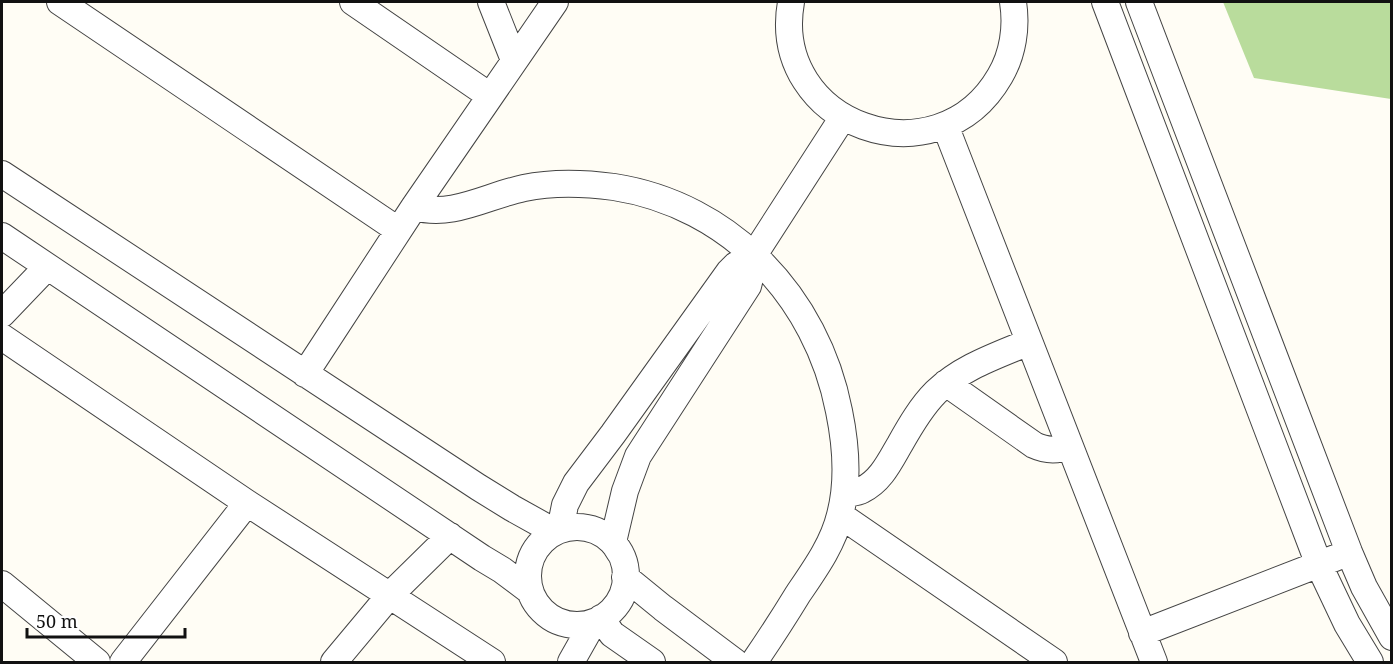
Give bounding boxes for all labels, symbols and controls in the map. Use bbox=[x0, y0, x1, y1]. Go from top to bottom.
scale bar bbox=[27, 601, 184, 639]
text: 50 m bbox=[36, 609, 78, 633]

